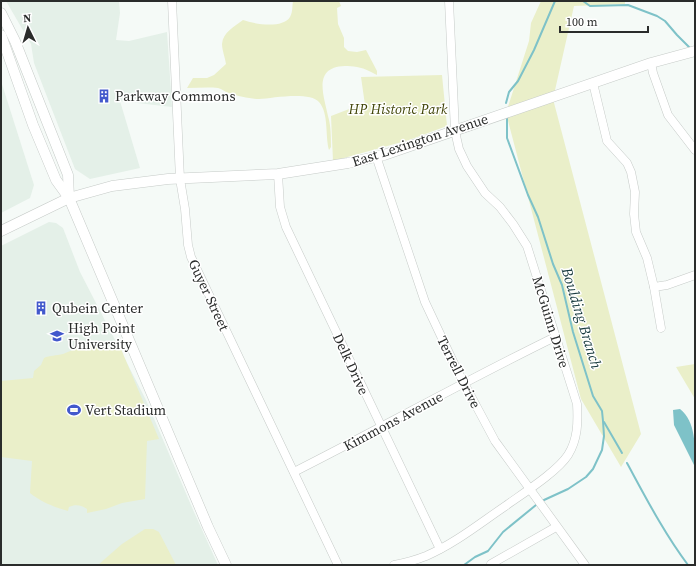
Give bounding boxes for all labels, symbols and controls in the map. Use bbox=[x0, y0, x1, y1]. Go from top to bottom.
north arrow bbox=[8, 8, 48, 48]
scale bar bbox=[560, 8, 648, 34]
text: N bbox=[23, 11, 32, 26]
text: 100 m bbox=[566, 14, 598, 30]
place label: Parkway Commons bbox=[115, 86, 236, 106]
building icon: Parkway Commons bbox=[96, 88, 112, 104]
park label: HP Historic Park bbox=[348, 99, 448, 119]
street label: East Lexington Avenue bbox=[349, 109, 491, 171]
street label: Guyer Street bbox=[184, 256, 234, 334]
water label: Boulding Branch bbox=[556, 264, 607, 371]
street label: McGuinn Drive bbox=[528, 274, 574, 370]
place label: Qubein Center bbox=[52, 298, 143, 318]
building icon: Qubein Center bbox=[33, 300, 49, 316]
place label: High Point University bbox=[68, 318, 135, 354]
school or university icon: High Point University bbox=[49, 328, 65, 344]
street label: Delk Drive bbox=[328, 330, 374, 398]
street label: Terrell Drive bbox=[432, 332, 486, 412]
street label: Kimmons Avenue bbox=[340, 386, 446, 456]
place label: Vert Stadium bbox=[85, 400, 167, 420]
sports icon: Vert Stadium bbox=[66, 402, 82, 418]

